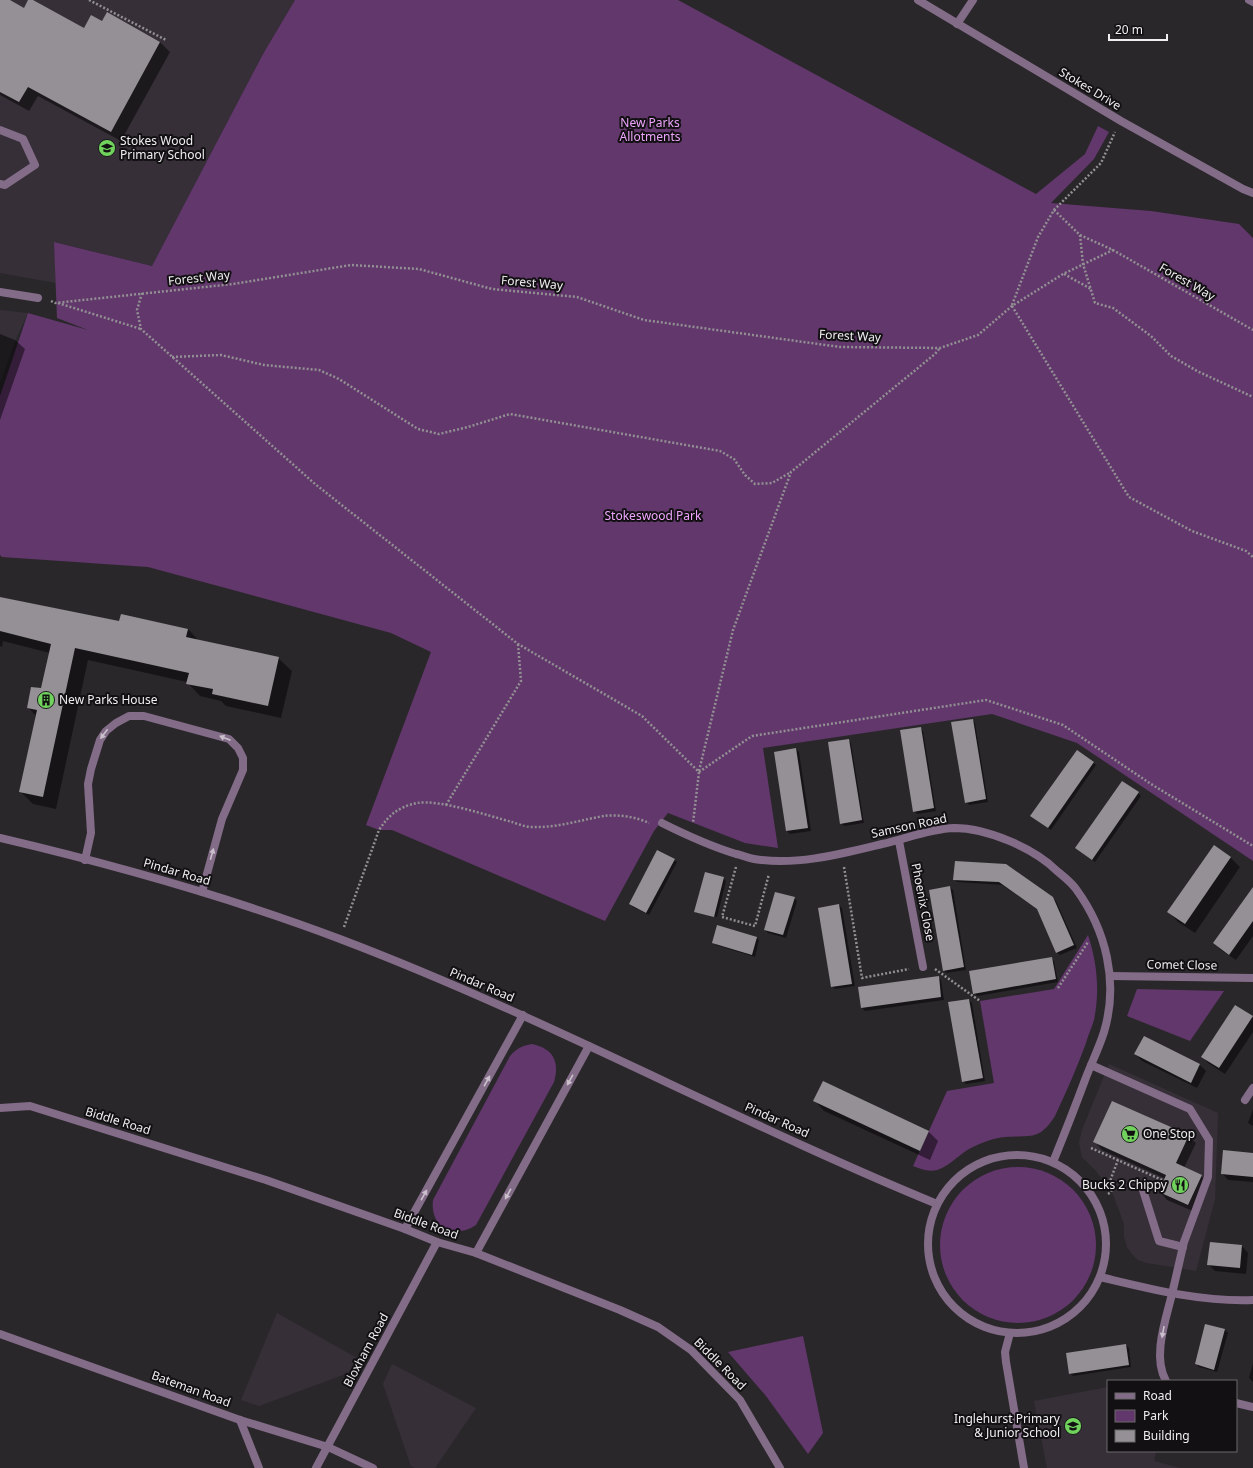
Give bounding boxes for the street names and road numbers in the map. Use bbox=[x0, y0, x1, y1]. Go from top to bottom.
street label: Stokes Drive bbox=[1056, 63, 1125, 114]
street label: Forest Way bbox=[1156, 259, 1219, 305]
street label: Forest Way bbox=[167, 266, 232, 289]
street label: Forest Way bbox=[500, 271, 565, 294]
street label: Forest Way bbox=[819, 325, 882, 346]
street label: Samson Road bbox=[870, 809, 948, 842]
street label: Pindar Road bbox=[142, 854, 213, 889]
street label: Phoenix Close bbox=[908, 861, 939, 943]
street label: Comet Close bbox=[1146, 955, 1218, 974]
street label: Pindar Road bbox=[447, 963, 517, 1006]
street label: Pindar Road bbox=[742, 1098, 812, 1141]
street label: Biddle Road bbox=[83, 1103, 153, 1139]
street label: Biddle Road bbox=[392, 1204, 461, 1243]
street label: Bloxham Road bbox=[339, 1310, 392, 1390]
street label: Biddle Road bbox=[690, 1334, 750, 1394]
street label: Bateman Road bbox=[149, 1366, 233, 1411]

